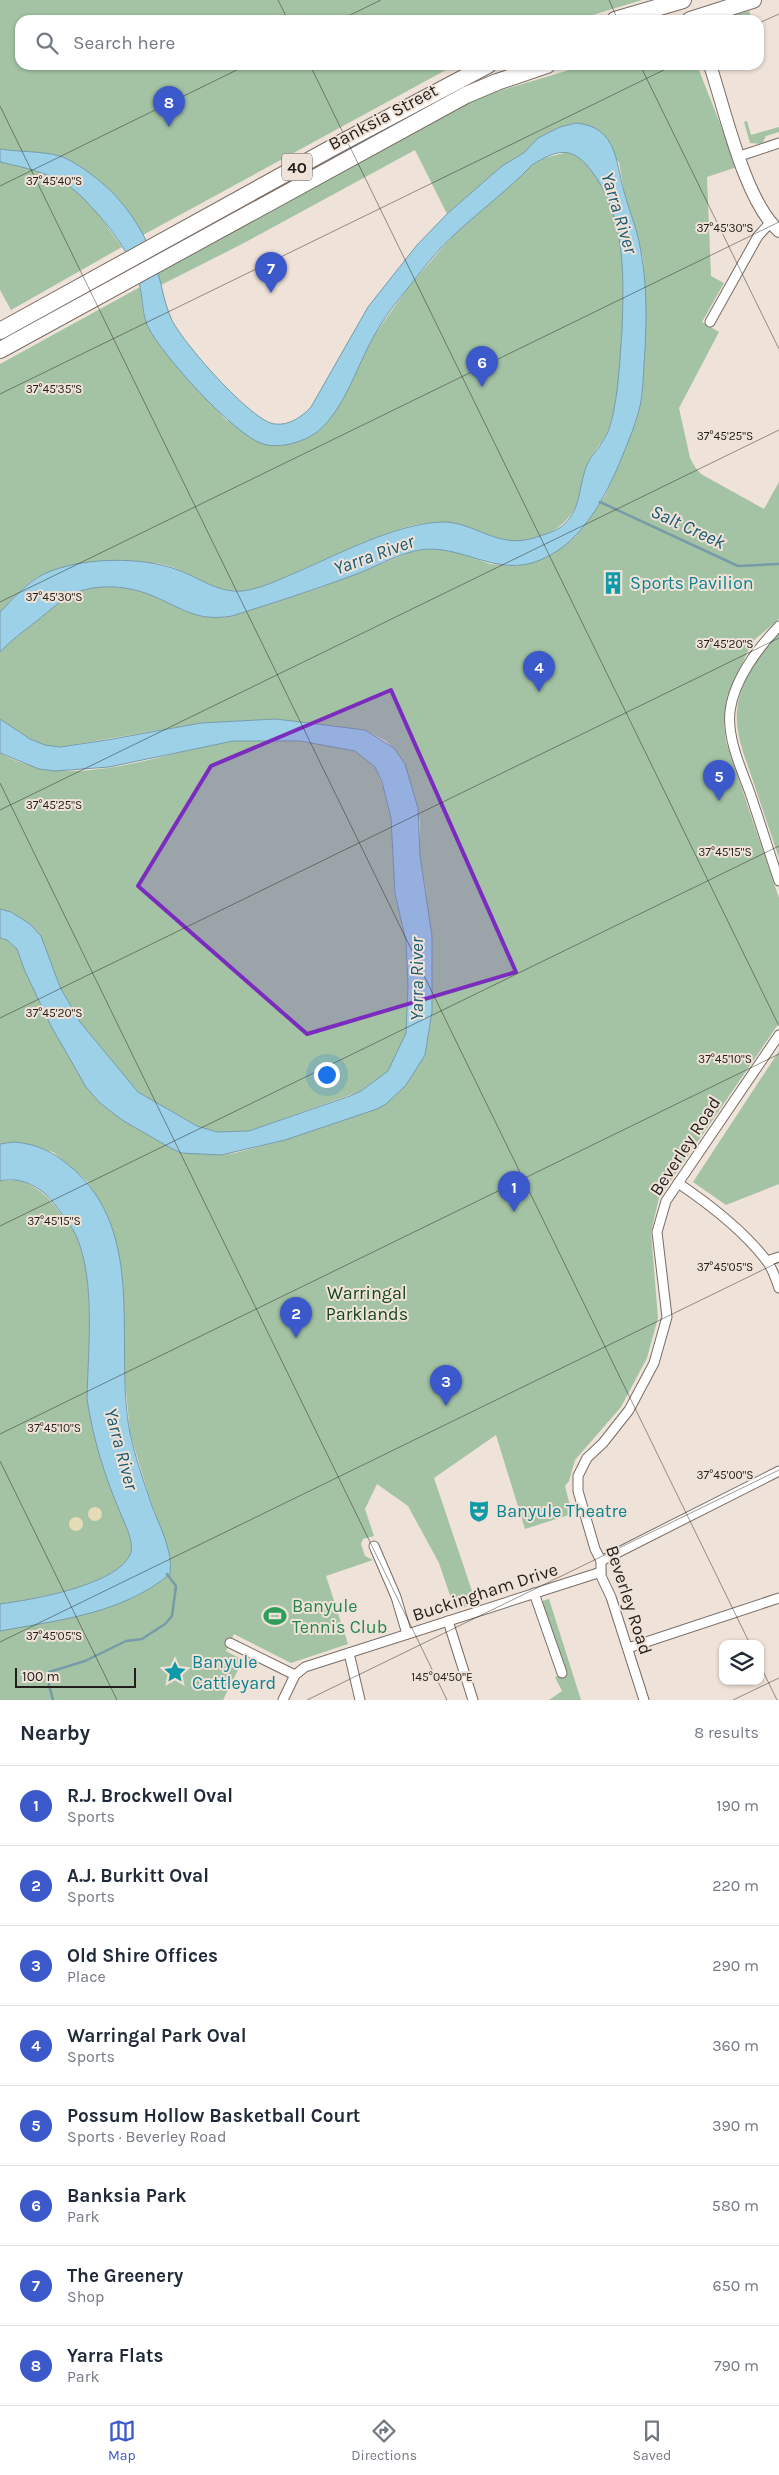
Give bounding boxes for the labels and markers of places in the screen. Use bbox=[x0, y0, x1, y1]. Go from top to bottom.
pin: 8 bbox=[153, 86, 185, 127]
pin: 7 bbox=[255, 252, 287, 293]
pin: 6 bbox=[466, 346, 498, 387]
building icon: Sports Pavilion bbox=[600, 570, 626, 596]
place label: Sports Pavilion bbox=[630, 572, 754, 594]
pin: 4 bbox=[523, 651, 555, 692]
pin: 5 bbox=[703, 760, 735, 801]
pin: 1 bbox=[498, 1171, 530, 1212]
pin: 2 bbox=[280, 1297, 312, 1338]
pin: 3 bbox=[430, 1365, 462, 1406]
theatre icon: Banyule Theatre bbox=[466, 1498, 492, 1524]
place label: Banyule Theatre bbox=[496, 1500, 627, 1522]
place label: Banyule Tennis Club bbox=[292, 1595, 387, 1638]
sports icon: Banyule Tennis Club bbox=[262, 1603, 288, 1629]
place label: Banyule Cattleyard bbox=[192, 1651, 276, 1694]
place icon: Banyule Cattleyard bbox=[162, 1659, 188, 1685]

